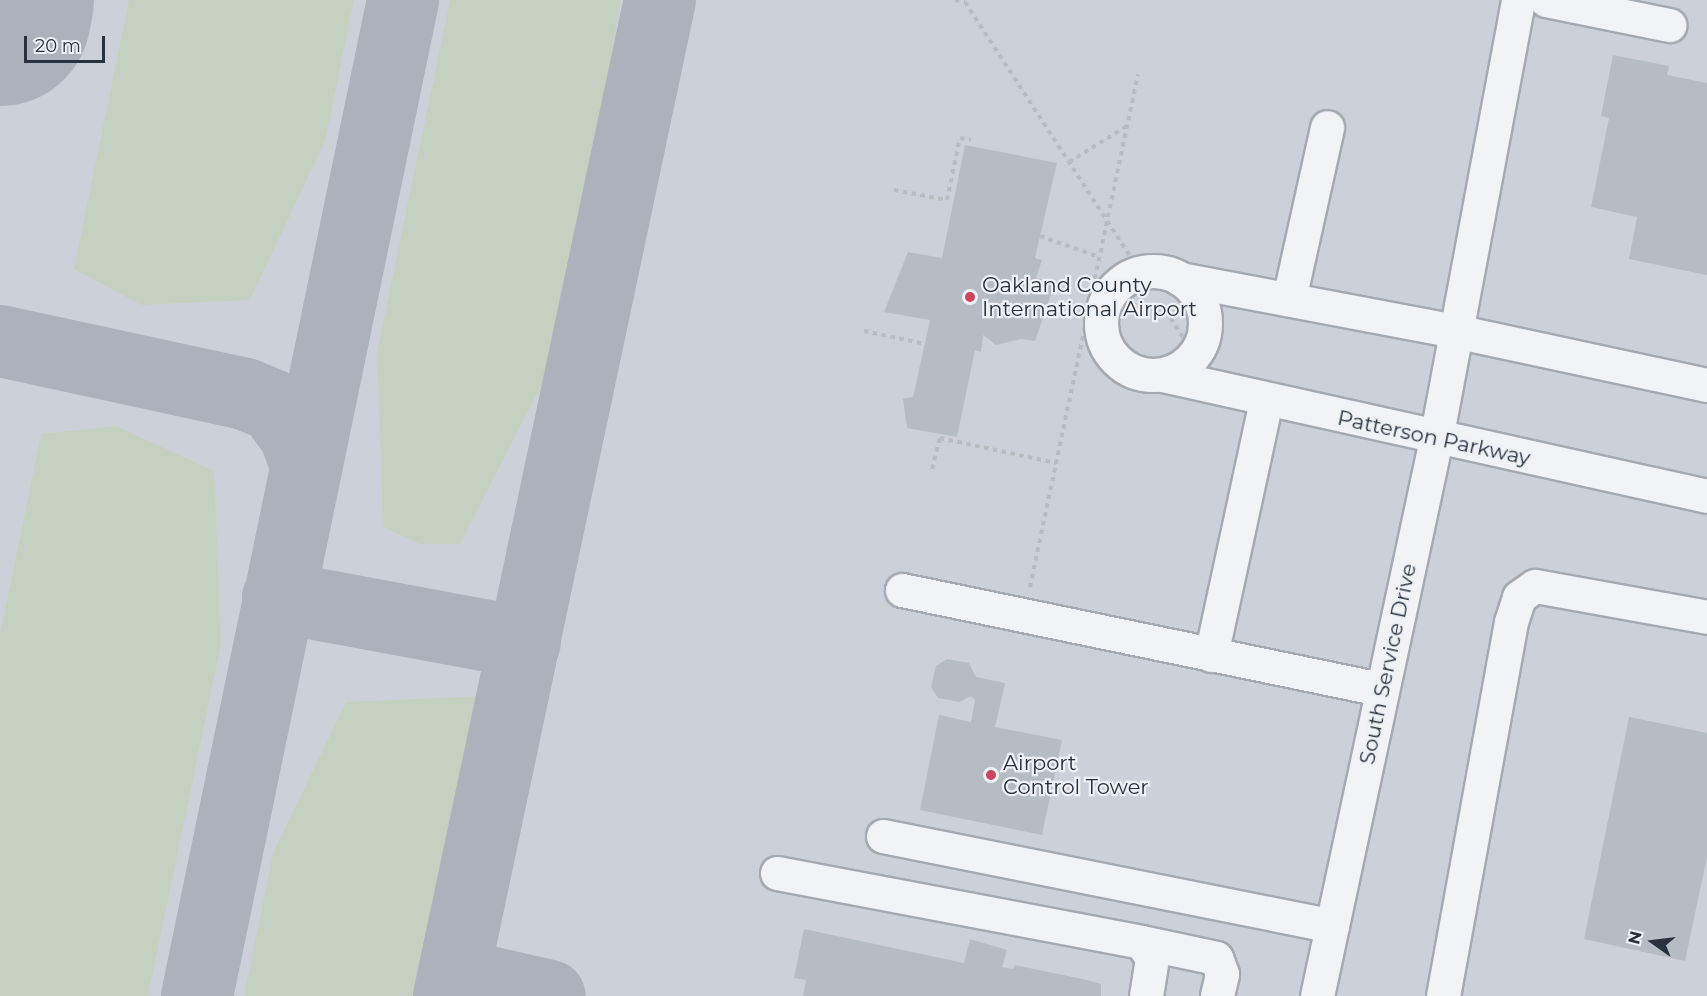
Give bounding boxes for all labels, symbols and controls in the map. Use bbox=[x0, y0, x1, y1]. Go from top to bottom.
scale bar bbox=[27, 24, 108, 62]
text: 20 m bbox=[35, 35, 81, 57]
place label: Oakland County International Airport bbox=[982, 272, 1197, 322]
marker: Oakland County International Airport bbox=[963, 290, 977, 304]
street label: Patterson Parkway bbox=[1335, 405, 1533, 471]
street label: South Service Drive bbox=[1354, 561, 1422, 767]
place label: Airport Control Tower bbox=[1003, 750, 1149, 800]
marker: Airport Control Tower bbox=[984, 768, 998, 782]
north arrow bbox=[1623, 912, 1683, 972]
text: N bbox=[1624, 929, 1646, 946]

